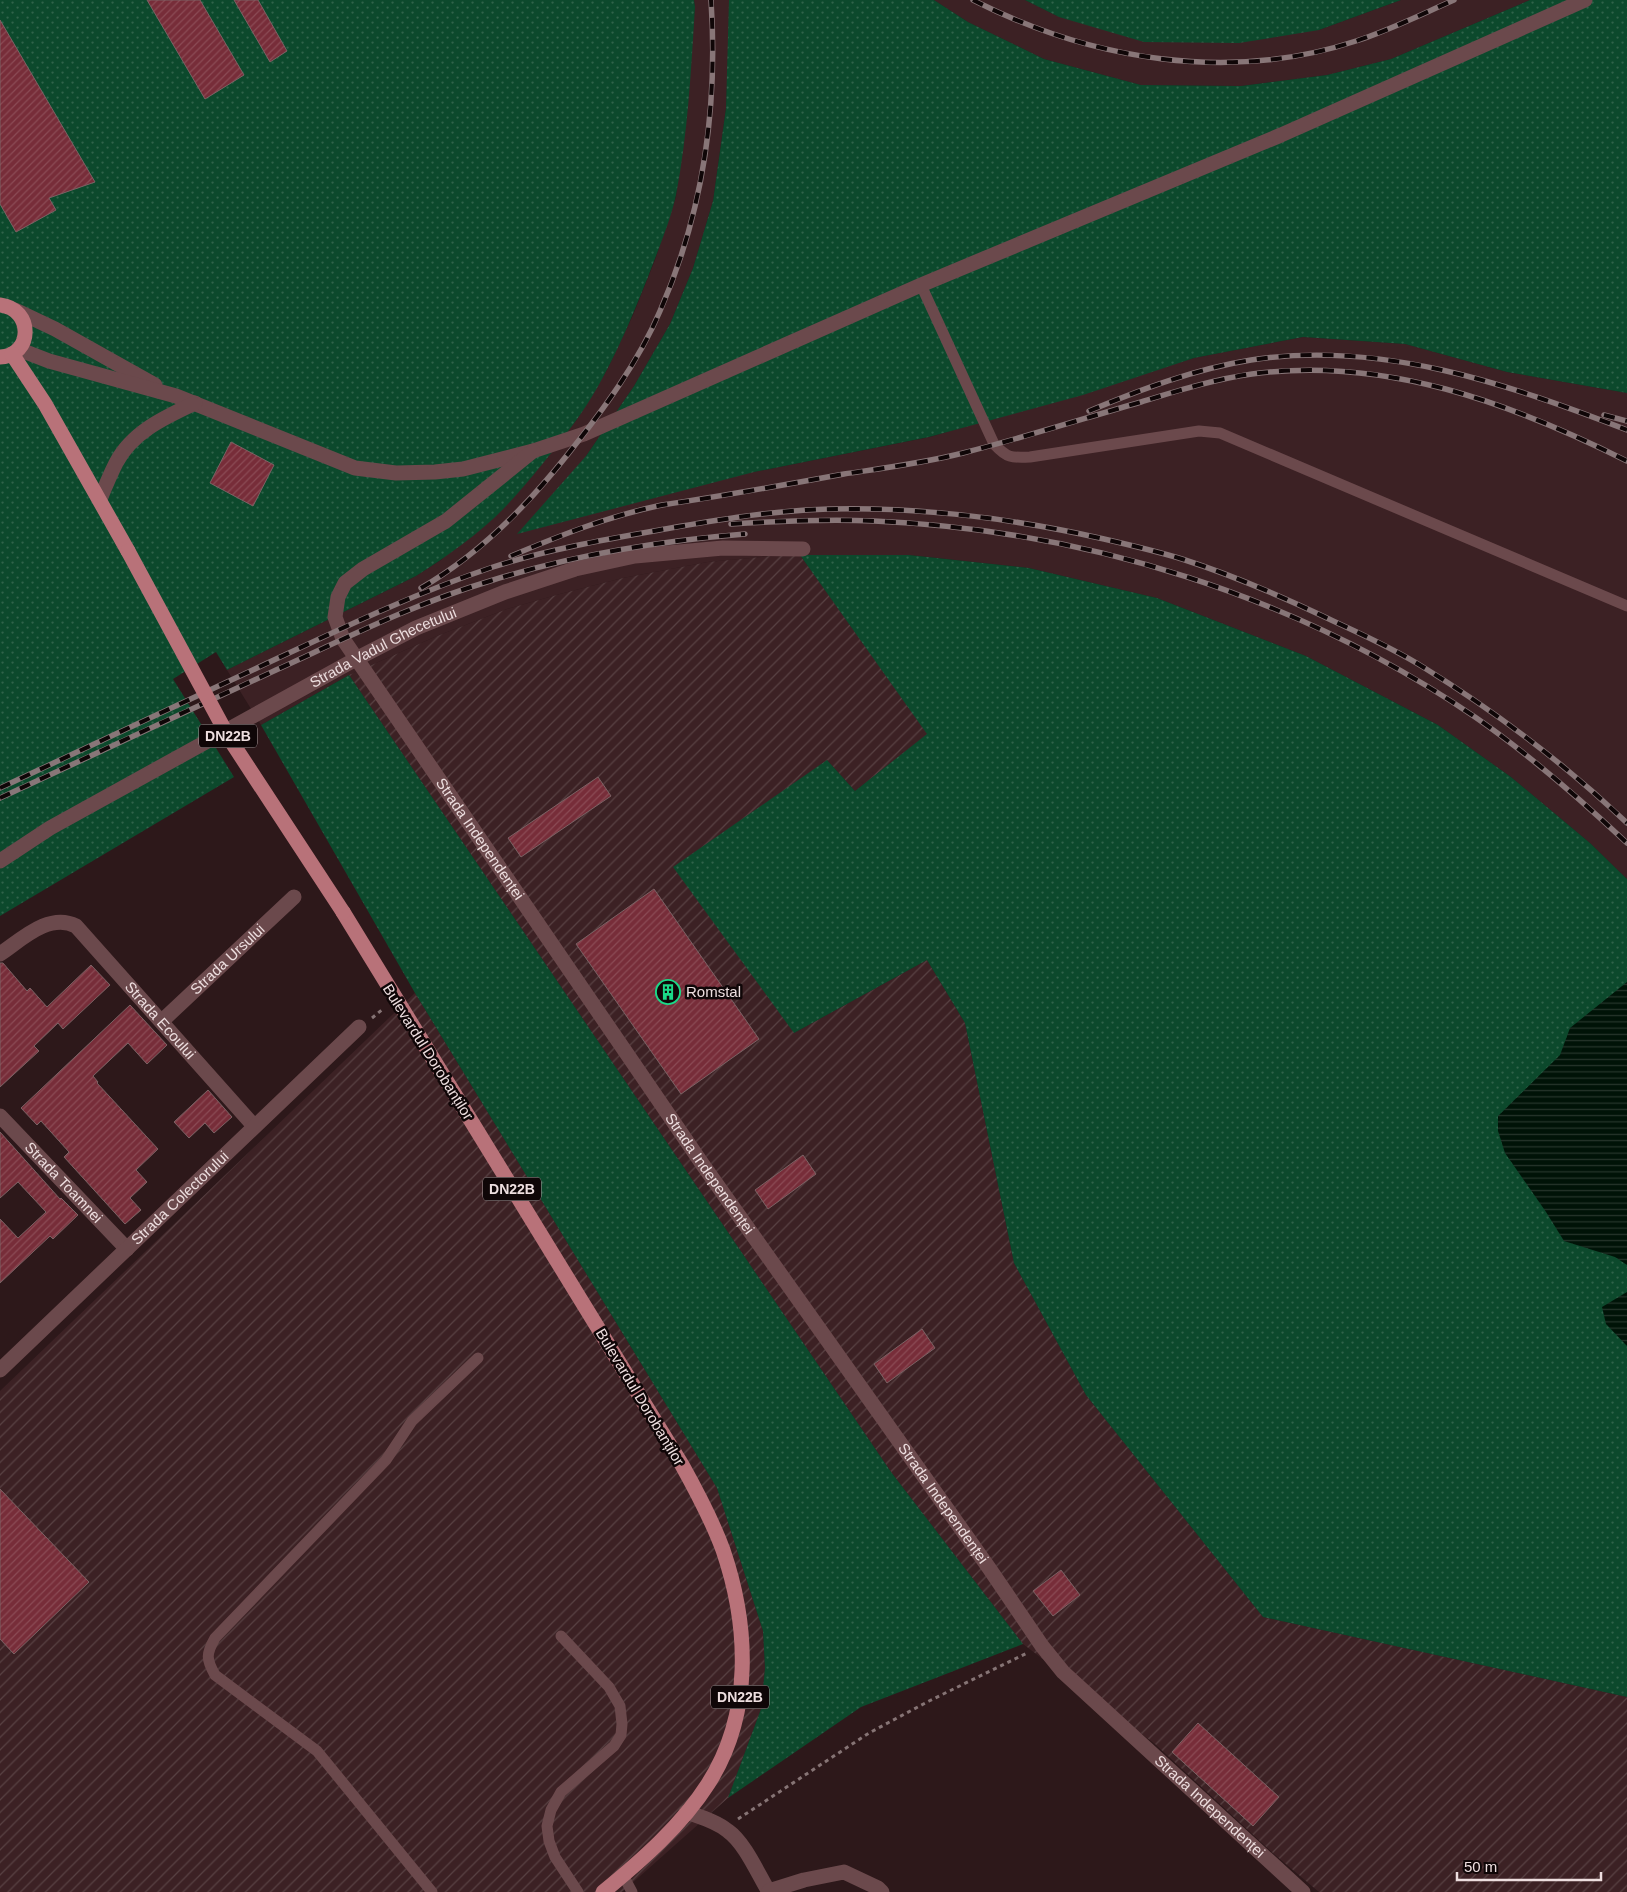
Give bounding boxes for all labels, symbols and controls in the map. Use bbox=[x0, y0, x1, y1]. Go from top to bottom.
street label: Strada Vadul Ghecetului bbox=[307, 604, 459, 691]
road number: DN22B bbox=[199, 724, 257, 748]
street label: Strada Independenței bbox=[433, 775, 528, 903]
street label: Strada Ursului bbox=[187, 920, 268, 998]
street label: Strada Ecoului bbox=[122, 978, 199, 1062]
building icon: Romstal bbox=[655, 979, 681, 1005]
street label: Bulevardul Dorobanților bbox=[380, 981, 477, 1123]
place label: Romstal bbox=[686, 983, 741, 1000]
street label: Strada Independenței bbox=[662, 1110, 758, 1237]
street label: Strada Toamnei bbox=[22, 1138, 106, 1226]
street label: Strada Colectorului bbox=[128, 1147, 232, 1248]
road number: DN22B bbox=[483, 1178, 541, 1200]
street label: Bulevardul Dorobanților bbox=[593, 1325, 688, 1468]
street label: Strada Independenței bbox=[895, 1440, 992, 1567]
road number: DN22B bbox=[711, 1685, 769, 1708]
street label: Strada Independenței bbox=[1151, 1751, 1269, 1861]
scale bar bbox=[1457, 1850, 1601, 1882]
text: 50 m bbox=[1464, 1858, 1497, 1875]

